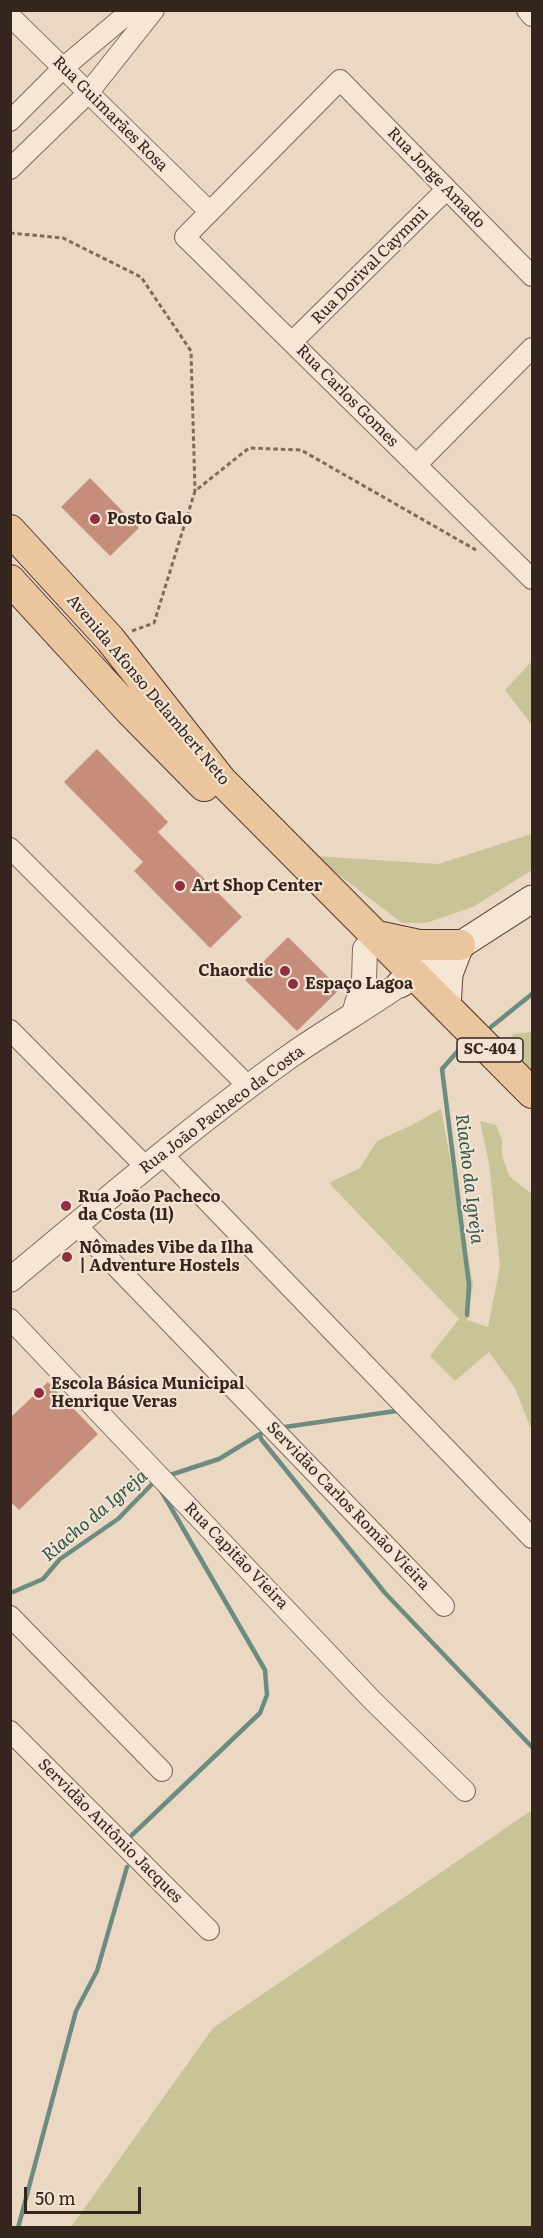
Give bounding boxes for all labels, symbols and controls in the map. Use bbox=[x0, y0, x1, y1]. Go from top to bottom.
street label: Rua Guimarães Rosa bbox=[48, 52, 172, 176]
street label: Rua Jorge Amado bbox=[383, 124, 489, 232]
street label: Rua Dorival Caymmi bbox=[308, 204, 432, 328]
street label: Rua Carlos Gomes bbox=[292, 341, 402, 451]
place label: Posto Galo bbox=[107, 509, 192, 529]
marker: Posto Galo bbox=[88, 512, 102, 526]
street label: Avenida Afonso Delambert Neto bbox=[63, 591, 233, 789]
place label: Art Shop Center bbox=[192, 876, 322, 896]
marker: Art Shop Center bbox=[173, 879, 187, 893]
place label: Chaordic bbox=[198, 961, 273, 981]
marker: Chaordic bbox=[278, 964, 292, 978]
place label: Espaço Lagoa bbox=[305, 974, 413, 994]
marker: Espaço Lagoa bbox=[286, 977, 300, 991]
road number: SC-404 bbox=[457, 1038, 523, 1062]
street label: Rua João Pacheco da Costa bbox=[136, 1042, 308, 1178]
water label: Riacho da Igreja bbox=[450, 1113, 488, 1245]
place label: Rua João Pacheco da Costa (11) bbox=[78, 1187, 221, 1225]
marker: Rua João Pacheco da Costa (11) bbox=[59, 1199, 73, 1213]
place label: Nômades Vibe da Ilha | Adventure Hostels bbox=[79, 1238, 253, 1276]
marker: Nômades Vibe da Ilha | Adventure Hostels bbox=[60, 1250, 74, 1264]
place label: Escola Básica Municipal Henrique Veras bbox=[51, 1374, 245, 1412]
marker: Escola Básica Municipal Henrique Veras bbox=[32, 1386, 46, 1400]
street label: Servidão Carlos Romão Vieira bbox=[263, 1418, 433, 1594]
water label: Riacho da Igreja bbox=[38, 1466, 152, 1566]
street label: Rua Capitão Vieira bbox=[180, 1499, 292, 1613]
street label: Servidão Antônio Jacques bbox=[34, 1755, 186, 1907]
scale bar bbox=[27, 2175, 144, 2213]
text: 50 m bbox=[35, 2184, 76, 2211]

